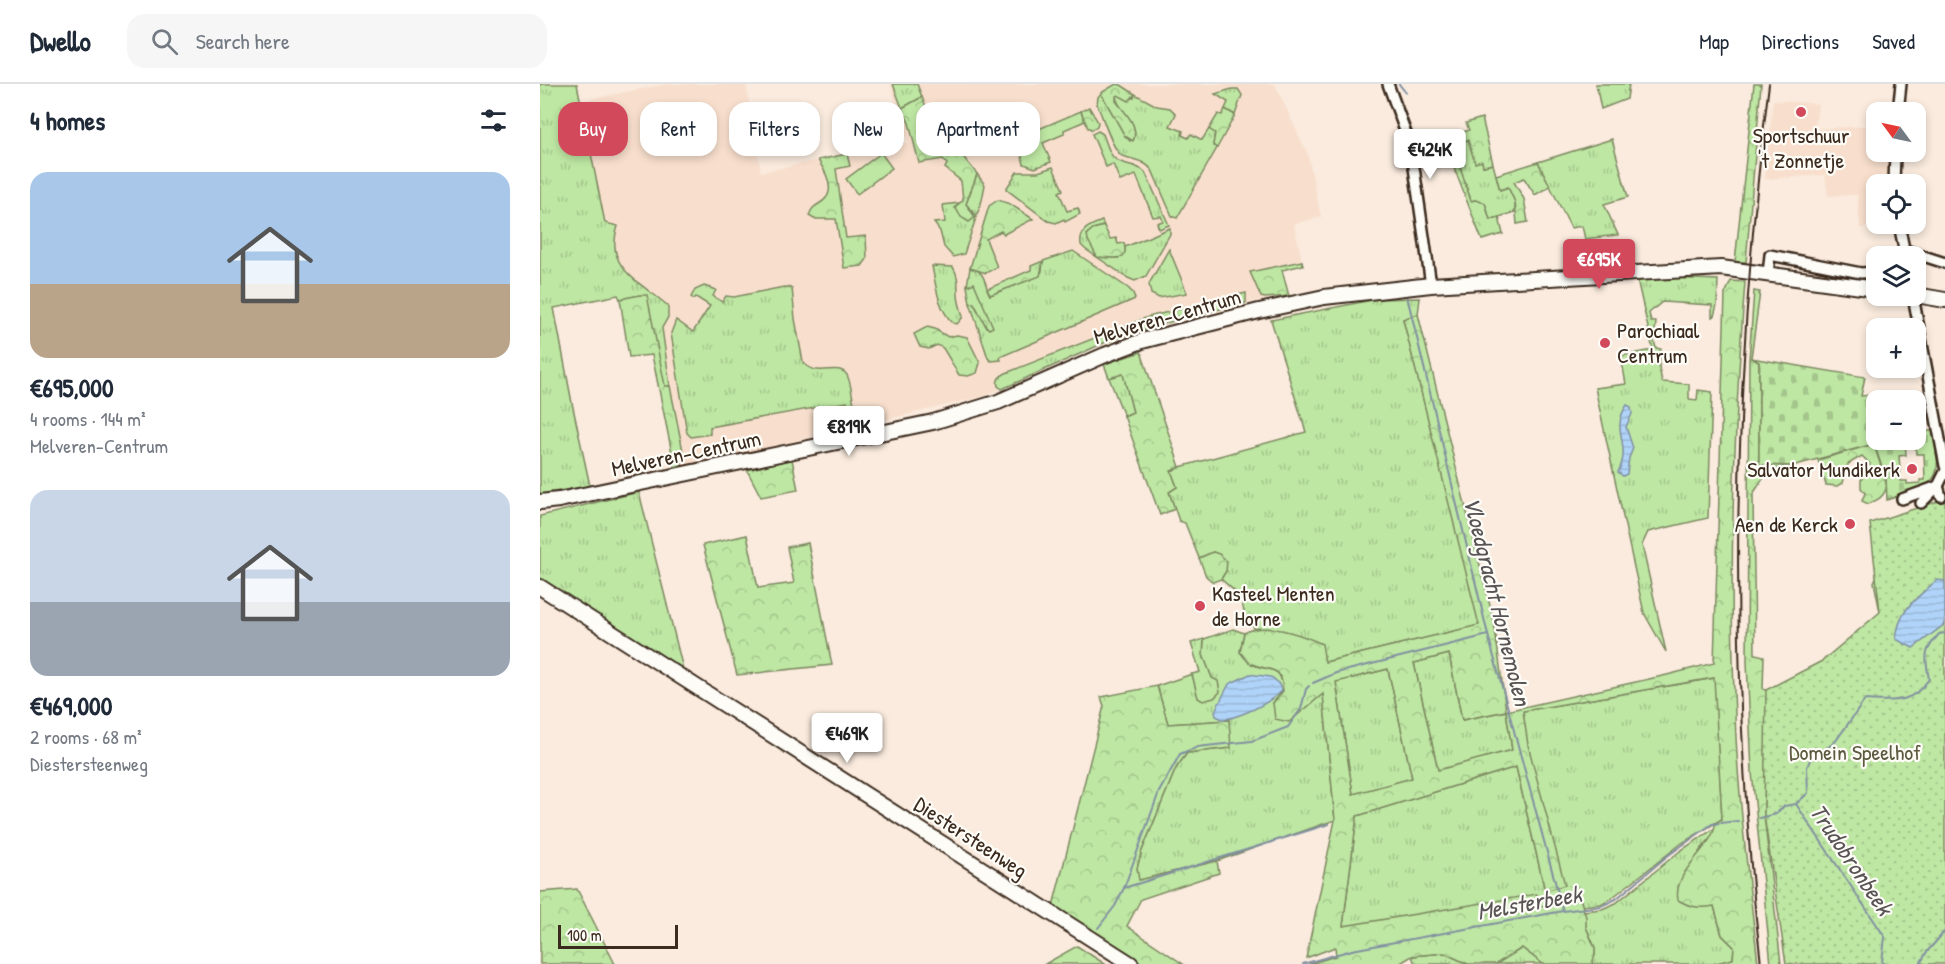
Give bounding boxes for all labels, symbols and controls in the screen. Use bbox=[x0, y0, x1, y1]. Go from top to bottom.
search box bbox=[127, 14, 547, 68]
text: Dwello bbox=[30, 22, 91, 60]
icon: search bbox=[148, 25, 181, 58]
text: Search here bbox=[196, 26, 290, 56]
text: Map bbox=[1699, 27, 1729, 56]
text: Directions bbox=[1762, 27, 1839, 56]
text: Saved bbox=[1872, 27, 1915, 56]
chip: Buy bbox=[558, 102, 628, 156]
chip: Rent bbox=[640, 102, 717, 156]
chip: Filters bbox=[729, 102, 820, 156]
chip: New bbox=[832, 102, 904, 156]
chip: Apartment bbox=[916, 102, 1040, 156]
north arrow bbox=[1866, 102, 1926, 162]
map controls bbox=[1866, 102, 1926, 450]
text: 4 homes bbox=[30, 103, 105, 138]
icon: filters bbox=[477, 104, 510, 137]
marker: Sportschuur 't Zonnetje bbox=[1794, 105, 1808, 119]
place label: Sportschuur 't Zonnetje bbox=[1753, 120, 1850, 175]
pin: €424K bbox=[1388, 129, 1472, 180]
text: €424K bbox=[1408, 135, 1452, 162]
button: locate bbox=[1866, 174, 1926, 234]
icon: home bbox=[216, 211, 324, 319]
pin: €695K bbox=[1557, 239, 1641, 290]
text: €695K bbox=[1577, 245, 1621, 272]
button: layers bbox=[1866, 246, 1926, 306]
street label: Melveren-Centrum bbox=[1090, 281, 1244, 351]
place label: Parochiaal Centrum bbox=[1617, 315, 1699, 370]
button: + bbox=[1866, 318, 1926, 378]
marker: Parochiaal Centrum bbox=[1598, 336, 1612, 350]
text: €695,000 bbox=[30, 370, 114, 405]
button: − bbox=[1866, 390, 1926, 450]
text: 4 rooms · 144 m² bbox=[30, 405, 145, 432]
pin: €819K bbox=[807, 406, 891, 457]
text: €819K bbox=[827, 412, 871, 439]
street label: Melveren-Centrum bbox=[609, 423, 763, 483]
text: Melveren-Centrum bbox=[30, 432, 168, 459]
place label: Salvator Mundikerk bbox=[1747, 454, 1900, 484]
marker: Salvator Mundikerk bbox=[1905, 462, 1919, 476]
water label: Vloedgracht Hornemolen bbox=[1456, 493, 1540, 711]
place label: Aen de Kerck bbox=[1735, 509, 1838, 539]
marker: Aen de Kerck bbox=[1843, 517, 1857, 531]
icon: home bbox=[216, 529, 324, 637]
place label: Kasteel Menten de Horne bbox=[1212, 578, 1335, 633]
marker: Kasteel Menten de Horne bbox=[1193, 599, 1207, 613]
text: €469,000 bbox=[30, 688, 112, 723]
pin: €469K bbox=[805, 713, 889, 764]
text: €469K bbox=[826, 719, 868, 746]
text: 2 rooms · 68 m² bbox=[30, 723, 142, 750]
park label: Domein Speelhof bbox=[1789, 737, 1921, 767]
text: Diestersteenweg bbox=[30, 750, 148, 777]
street label: Diestersteenweg bbox=[908, 789, 1034, 885]
water label: Trudobronbeek bbox=[1803, 797, 1902, 923]
water label: Melsterbeek bbox=[1474, 877, 1586, 927]
scale bar bbox=[558, 922, 678, 950]
text: 100 m bbox=[567, 924, 602, 946]

